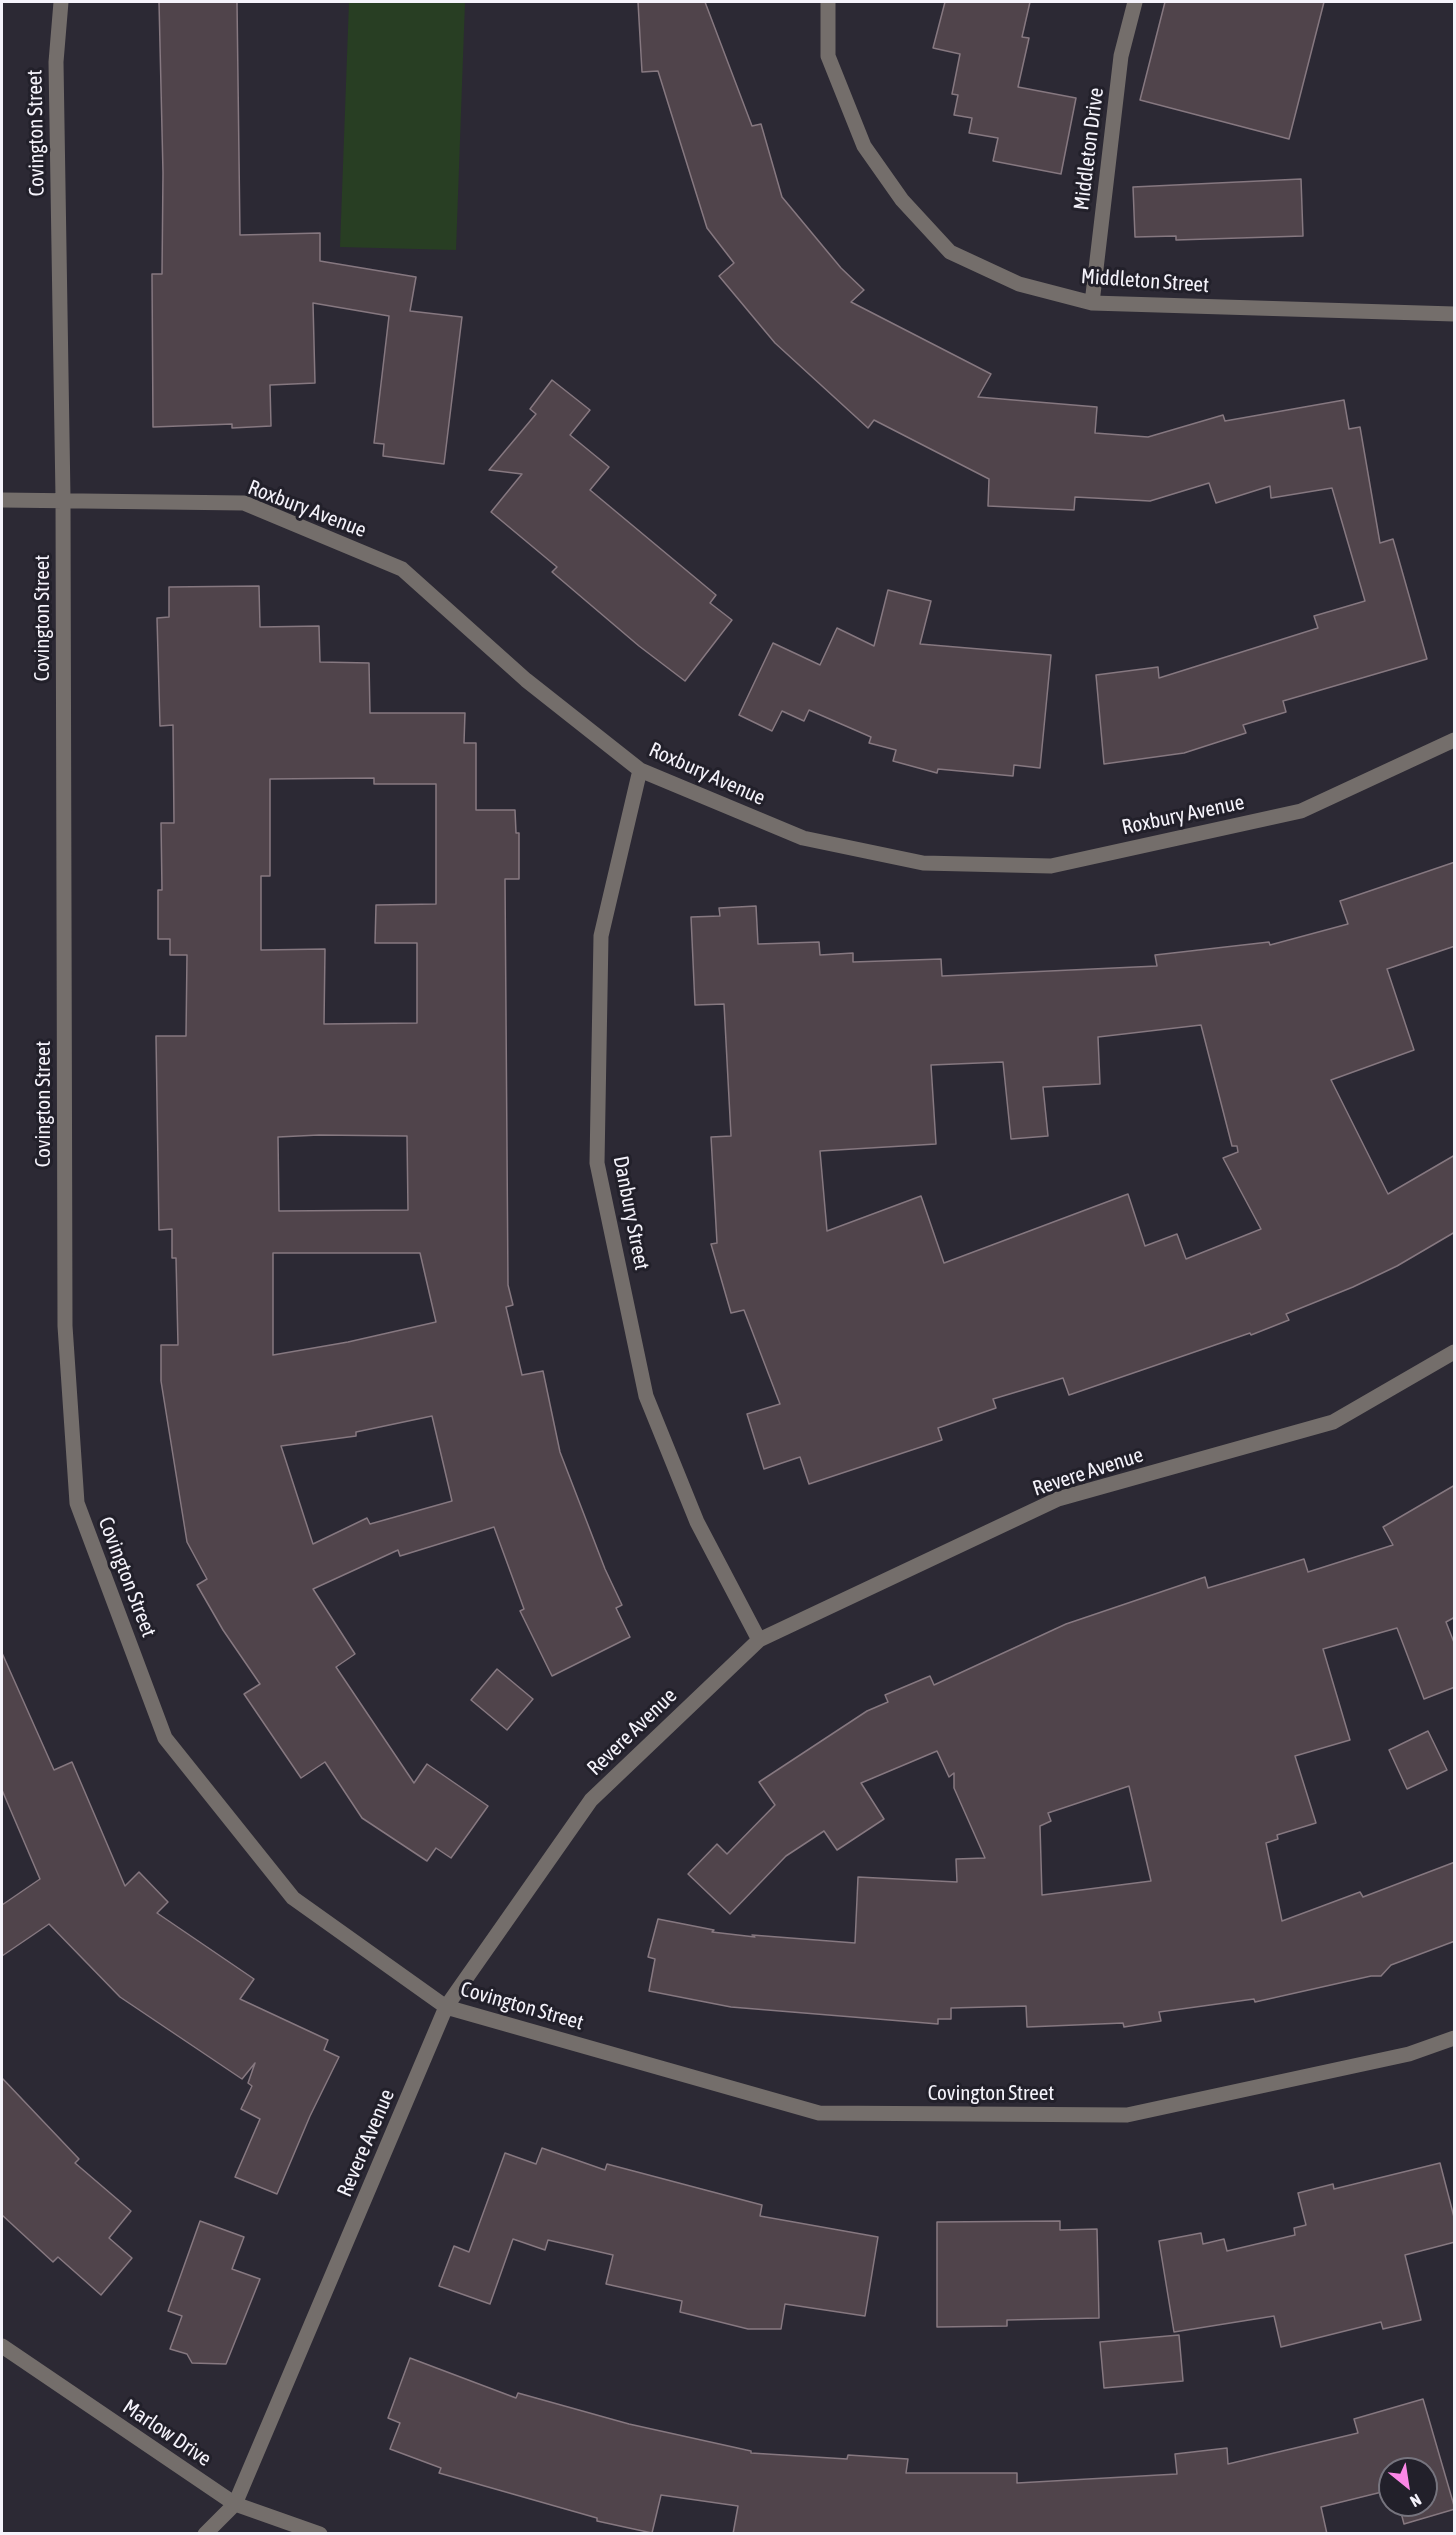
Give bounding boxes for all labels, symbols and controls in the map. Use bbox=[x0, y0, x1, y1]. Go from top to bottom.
street label: Covington Street bbox=[22, 69, 50, 197]
street label: Middleton Drive bbox=[1069, 86, 1109, 212]
street label: Middleton Street bbox=[1080, 264, 1210, 298]
street label: Roxbury Avenue bbox=[244, 475, 370, 543]
street label: Covington Street bbox=[29, 555, 55, 681]
street label: Roxbury Avenue bbox=[645, 737, 769, 811]
street label: Roxbury Avenue bbox=[1119, 790, 1247, 840]
street label: Covington Street bbox=[30, 1041, 56, 1167]
street label: Danbury Street bbox=[608, 1154, 654, 1272]
street label: Revere Avenue bbox=[1030, 1442, 1146, 1502]
street label: Covington Street bbox=[93, 1513, 161, 1641]
street label: Revere Avenue bbox=[582, 1683, 682, 1781]
street label: Covington Street bbox=[458, 1976, 586, 2036]
street label: Covington Street bbox=[928, 2080, 1054, 2106]
street label: Revere Avenue bbox=[332, 2085, 400, 2201]
street label: Marlow Drive bbox=[118, 2394, 216, 2472]
north arrow bbox=[1378, 2457, 1438, 2517]
text: N bbox=[1407, 2491, 1425, 2511]

